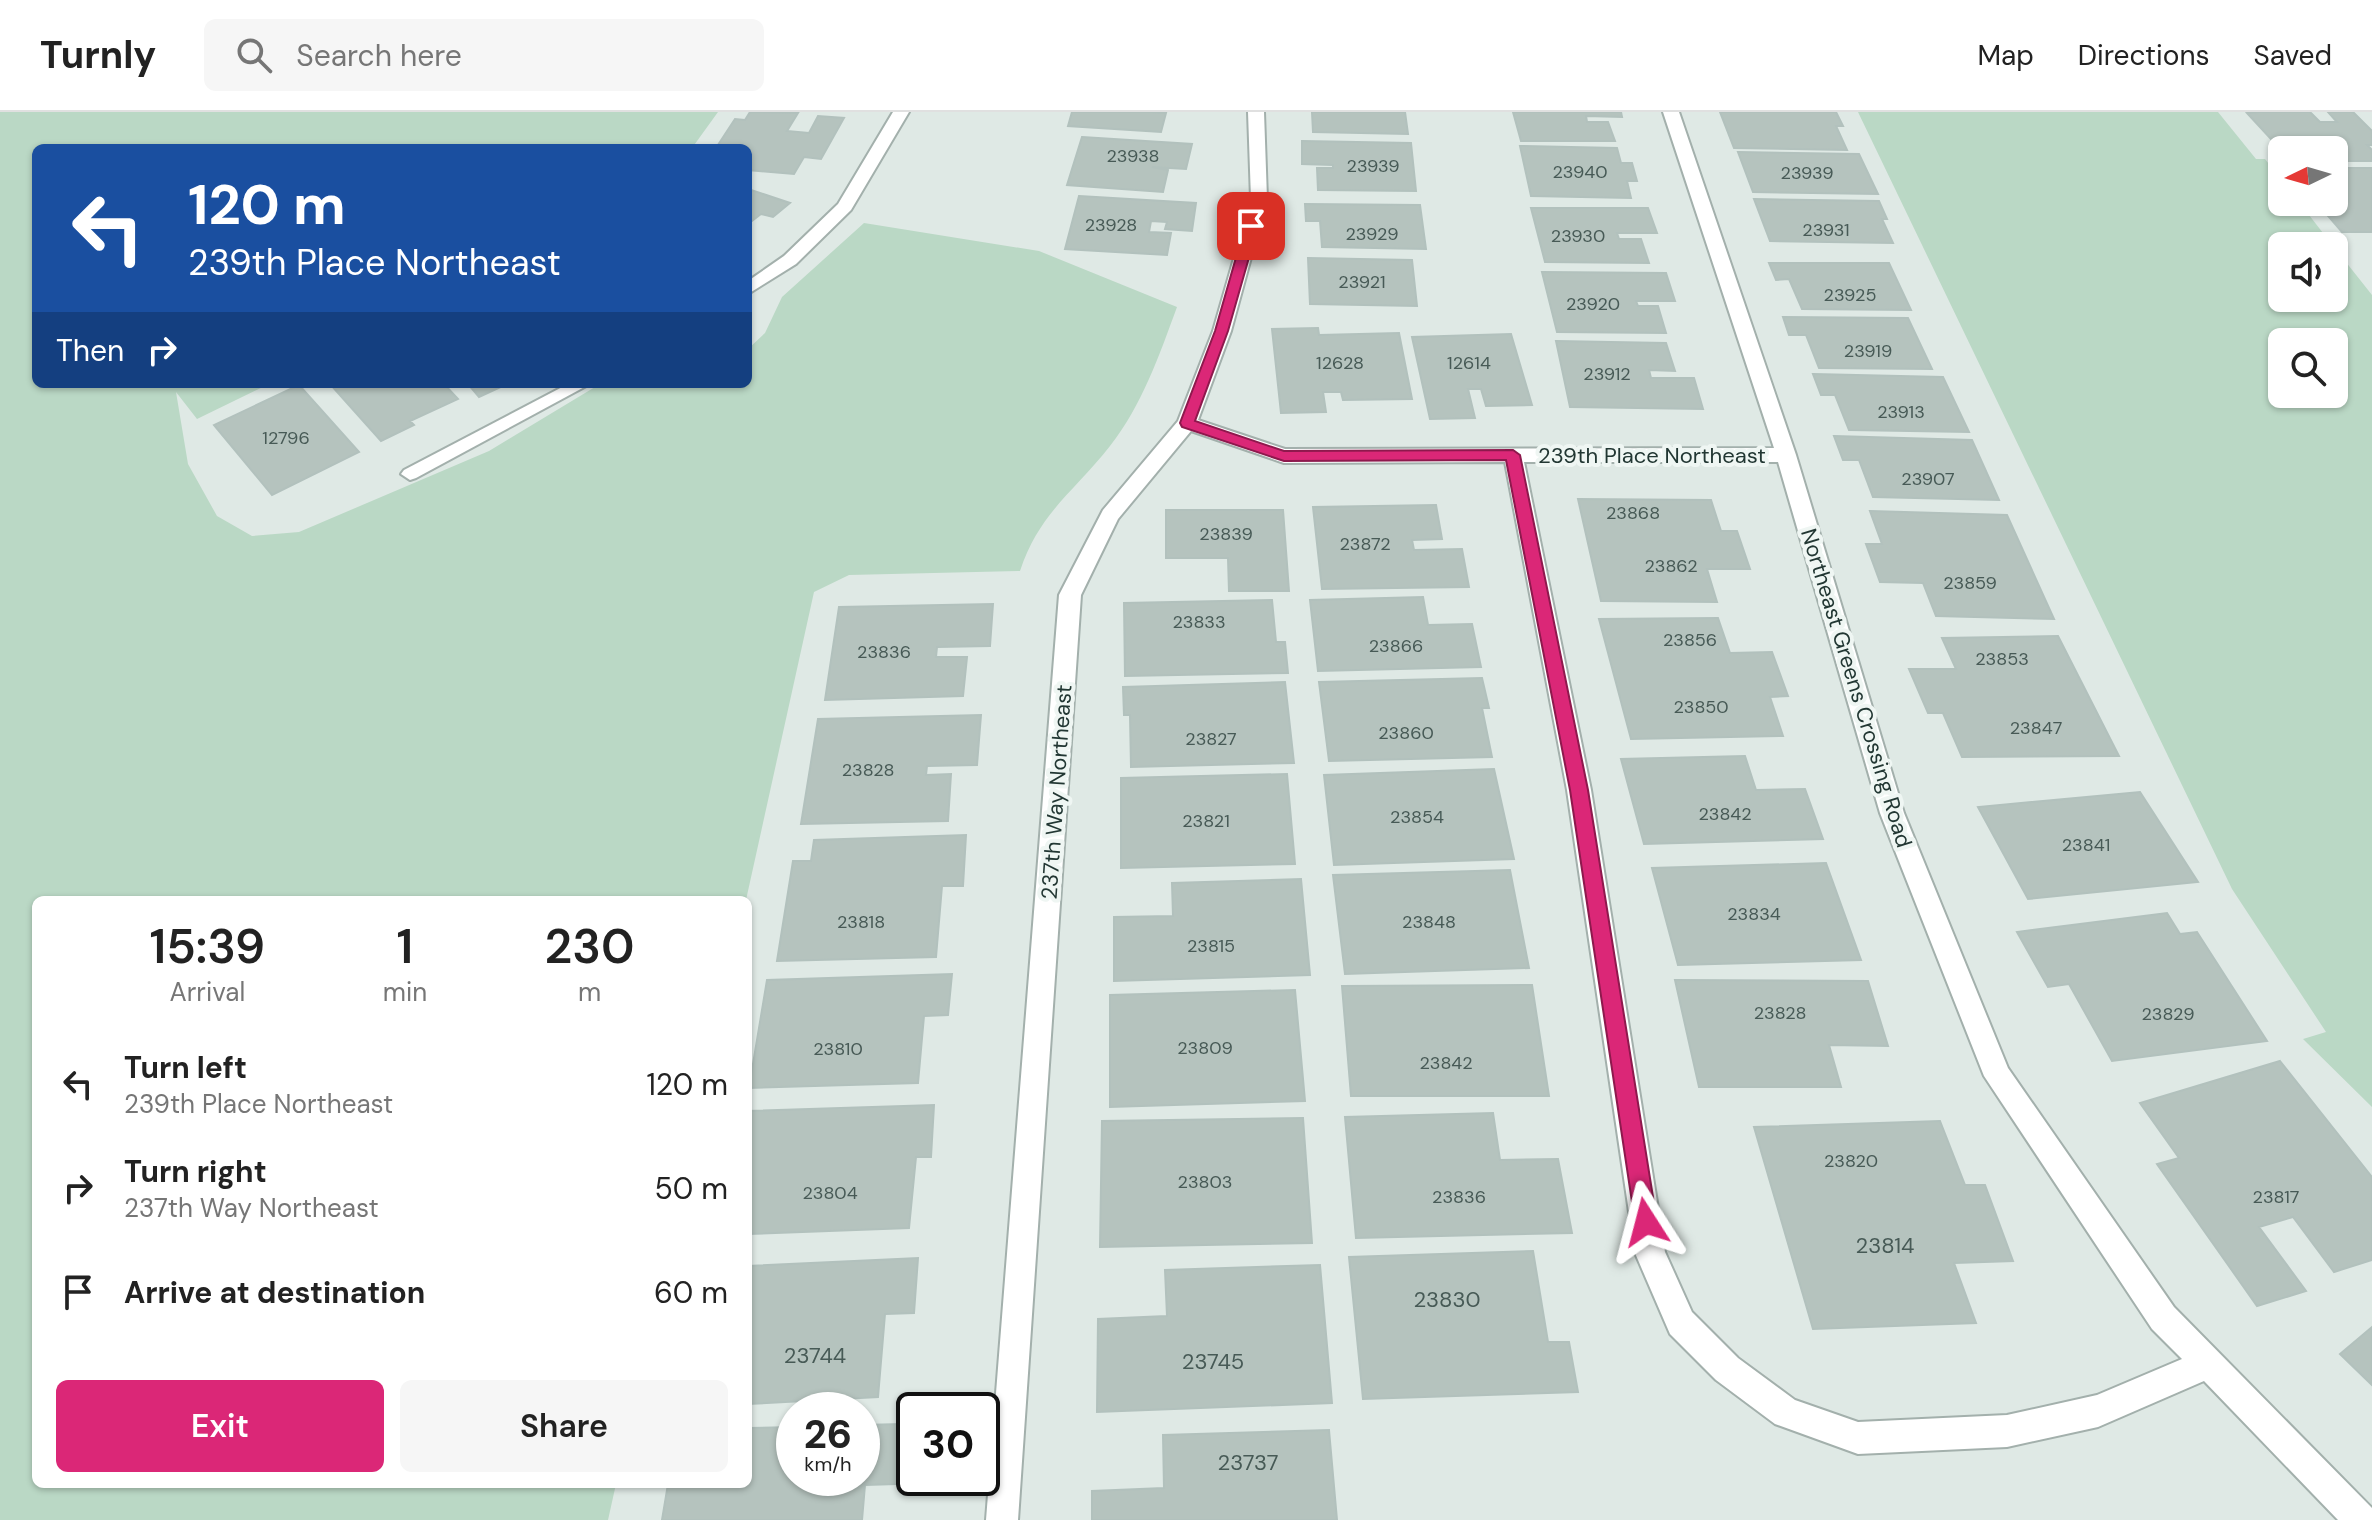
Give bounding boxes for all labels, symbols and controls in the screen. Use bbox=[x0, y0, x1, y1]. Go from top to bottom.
search box bbox=[204, 19, 764, 91]
text: Turnly bbox=[40, 30, 156, 80]
icon: search bbox=[232, 33, 276, 77]
text: Search here bbox=[296, 36, 462, 75]
text: Map bbox=[1977, 37, 2034, 74]
text: Directions bbox=[2078, 37, 2210, 74]
text: Saved bbox=[2254, 37, 2332, 74]
north arrow bbox=[2268, 136, 2348, 216]
map controls bbox=[2268, 136, 2348, 408]
house number: 23938 bbox=[1106, 144, 1160, 168]
house number: 23939 bbox=[1347, 154, 1399, 178]
house number: 23940 bbox=[1552, 160, 1608, 184]
house number: 23939 bbox=[1781, 161, 1833, 185]
text: 120 m bbox=[188, 168, 346, 241]
icon: left bbox=[56, 176, 160, 280]
pin bbox=[1217, 192, 1285, 260]
icon: arrive bbox=[1229, 204, 1273, 248]
house number: 23928 bbox=[1085, 213, 1137, 237]
house number: 23931 bbox=[1802, 218, 1850, 242]
house number: 23929 bbox=[1346, 222, 1398, 246]
house number: 23930 bbox=[1551, 224, 1605, 248]
button: sound bbox=[2268, 232, 2348, 312]
text: 239th Place Northeast bbox=[188, 239, 561, 286]
house number: 23921 bbox=[1338, 270, 1386, 294]
house number: 23925 bbox=[1824, 283, 1876, 307]
house number: 23920 bbox=[1566, 292, 1620, 316]
icon: right bbox=[140, 328, 184, 372]
button: search bbox=[2268, 328, 2348, 408]
text: Then bbox=[56, 331, 124, 370]
house number: 23919 bbox=[1844, 339, 1892, 363]
house number: 12628 bbox=[1316, 351, 1364, 375]
house number: 12614 bbox=[1447, 351, 1491, 375]
house number: 23912 bbox=[1583, 362, 1631, 386]
house number: 23913 bbox=[1877, 400, 1925, 424]
house number: 12796 bbox=[262, 426, 310, 450]
street label: 239th Place Northeast bbox=[1538, 441, 1766, 470]
house number: 23907 bbox=[1901, 467, 1955, 491]
house number: 23868 bbox=[1606, 501, 1660, 525]
house number: 23839 bbox=[1199, 522, 1253, 546]
street label: Northeast Greens Crossing Road bbox=[1794, 525, 1919, 851]
house number: 23872 bbox=[1340, 532, 1391, 556]
house number: 23862 bbox=[1644, 554, 1698, 578]
house number: 23859 bbox=[1943, 571, 1997, 595]
house number: 23833 bbox=[1172, 610, 1226, 634]
house number: 23856 bbox=[1663, 628, 1717, 652]
house number: 23866 bbox=[1369, 634, 1423, 658]
house number: 23836 bbox=[857, 640, 911, 664]
house number: 23853 bbox=[1975, 647, 2029, 671]
street label: 237th Way Northeast bbox=[1035, 684, 1078, 901]
house number: 23850 bbox=[1673, 695, 1729, 719]
house number: 23847 bbox=[2010, 716, 2062, 740]
house number: 23860 bbox=[1378, 721, 1434, 745]
house number: 23827 bbox=[1185, 727, 1237, 751]
house number: 23828 bbox=[842, 758, 894, 782]
house number: 23842 bbox=[1698, 802, 1752, 826]
house number: 23854 bbox=[1390, 805, 1444, 829]
house number: 23821 bbox=[1182, 809, 1230, 833]
house number: 23841 bbox=[2062, 833, 2110, 857]
house number: 23834 bbox=[1727, 902, 1781, 926]
house number: 23818 bbox=[837, 910, 885, 934]
house number: 23848 bbox=[1402, 910, 1456, 934]
text: 15:39 bbox=[149, 915, 265, 978]
text: 1 bbox=[397, 915, 413, 978]
text: 230 bbox=[545, 915, 635, 978]
house number: 23815 bbox=[1187, 934, 1235, 958]
text: Arrival bbox=[169, 975, 245, 1009]
text: min bbox=[383, 975, 427, 1009]
text: m bbox=[578, 975, 601, 1009]
house number: 23828 bbox=[1754, 1001, 1806, 1025]
house number: 23829 bbox=[2141, 1002, 2195, 1026]
house number: 23809 bbox=[1177, 1036, 1233, 1060]
house number: 23810 bbox=[813, 1037, 863, 1061]
text: Turn left bbox=[124, 1048, 247, 1087]
house number: 23842 bbox=[1419, 1051, 1473, 1075]
icon: left bbox=[56, 1062, 100, 1106]
text: 120 m bbox=[646, 1065, 728, 1104]
text: 239th Place Northeast bbox=[124, 1087, 393, 1121]
house number: 23820 bbox=[1824, 1149, 1878, 1173]
text: Turn right bbox=[124, 1152, 267, 1191]
icon: right bbox=[56, 1166, 100, 1210]
text: 50 m bbox=[654, 1169, 728, 1208]
house number: 23803 bbox=[1178, 1170, 1232, 1194]
position arrow bbox=[1604, 1180, 1688, 1264]
house number: 23804 bbox=[802, 1181, 858, 1205]
house number: 23836 bbox=[1432, 1185, 1486, 1209]
house number: 23817 bbox=[2253, 1185, 2299, 1209]
text: 237th Way Northeast bbox=[124, 1191, 379, 1225]
house number: 23814 bbox=[1856, 1231, 1914, 1260]
icon: arrive bbox=[56, 1270, 100, 1314]
text: Arrive at destination bbox=[124, 1273, 425, 1312]
text: 60 m bbox=[654, 1273, 728, 1312]
house number: 23830 bbox=[1413, 1285, 1481, 1314]
house number: 23744 bbox=[784, 1341, 846, 1370]
house number: 23745 bbox=[1182, 1347, 1244, 1376]
button: Exit bbox=[56, 1380, 384, 1472]
button: Share bbox=[400, 1380, 728, 1472]
speed limit sign: 30 bbox=[896, 1392, 1000, 1496]
text: 26 bbox=[804, 1408, 852, 1460]
house number: 23737 bbox=[1218, 1448, 1278, 1477]
text: km/h bbox=[804, 1451, 852, 1477]

